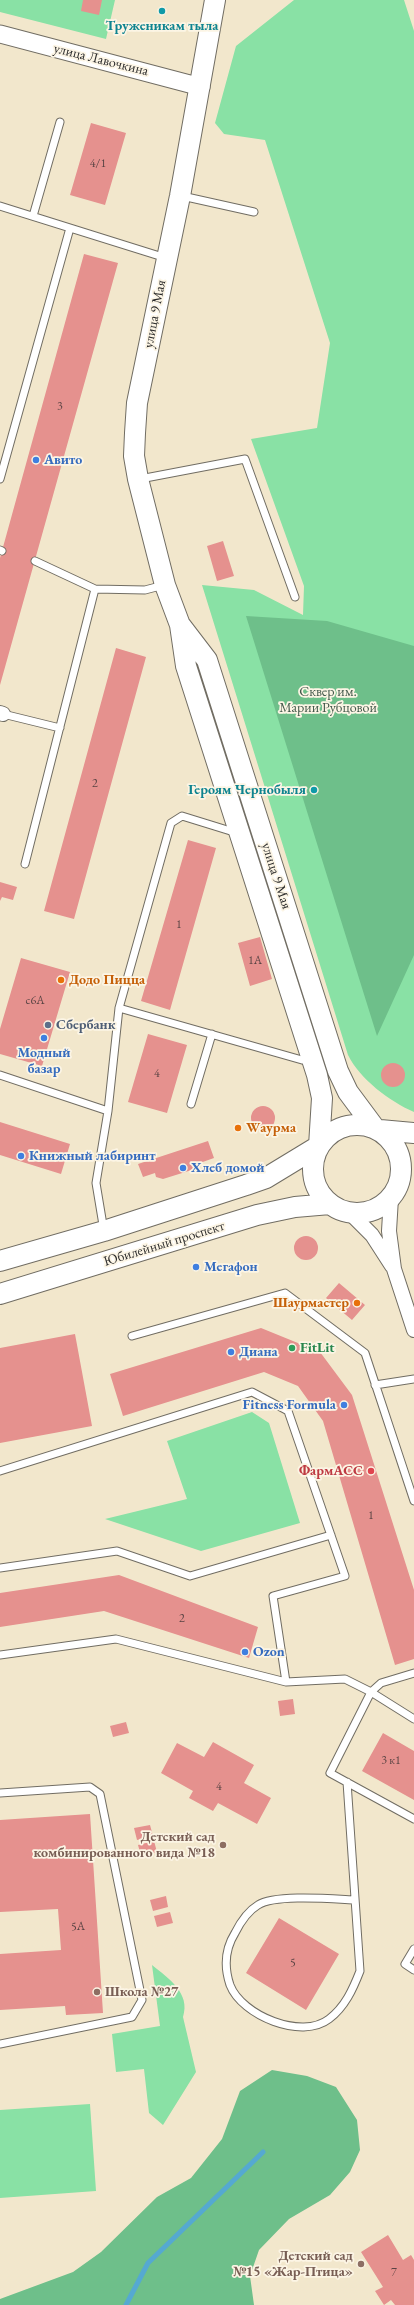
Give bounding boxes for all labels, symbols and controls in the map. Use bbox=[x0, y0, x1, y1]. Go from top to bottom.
marker: Труженикам тыла bbox=[157, 6, 167, 16]
place label: Труженикам тыла bbox=[106, 18, 218, 34]
street label: улица Лавочкина bbox=[52, 40, 150, 80]
house number: 4/1 bbox=[90, 157, 106, 171]
street label: улица 9 Мая bbox=[140, 278, 170, 350]
house number: 3 bbox=[57, 400, 63, 414]
place label: Авито bbox=[44, 452, 82, 468]
marker: Авито bbox=[31, 455, 41, 465]
park label: Сквер им. Марии Рубцовой bbox=[279, 684, 377, 716]
house number: 2 bbox=[92, 777, 98, 791]
place label: Героям Чернобыля bbox=[188, 782, 306, 798]
marker: Героям Чернобыля bbox=[309, 785, 319, 795]
street label: улица 9 Мая bbox=[257, 841, 295, 911]
house number: 1 bbox=[176, 918, 182, 932]
house number: 1А bbox=[248, 954, 262, 968]
place label: Додо Пицца bbox=[69, 972, 145, 988]
marker: Додо Пицца bbox=[56, 975, 66, 985]
house number: с6А bbox=[26, 994, 44, 1008]
place label: Сбербанк bbox=[56, 1017, 115, 1033]
marker: Сбербанк bbox=[43, 1020, 53, 1030]
marker: Модный базар bbox=[39, 1033, 49, 1043]
place label: Модный базар bbox=[18, 1045, 70, 1078]
house number: 4 bbox=[154, 1067, 160, 1081]
place label: Wаурма bbox=[246, 1120, 296, 1136]
marker: Wаурма bbox=[233, 1123, 243, 1133]
place label: Книжный лабиринт bbox=[29, 1148, 155, 1164]
marker: Книжный лабиринт bbox=[16, 1151, 26, 1161]
place label: Хлеб домой bbox=[191, 1160, 265, 1176]
marker: Хлеб домой bbox=[178, 1163, 188, 1173]
street label: Юбилейный проспект bbox=[101, 1218, 227, 1270]
place label: Мегафон bbox=[204, 1259, 258, 1275]
marker: Мегафон bbox=[191, 1262, 201, 1272]
place label: Шаурмастер bbox=[273, 1295, 349, 1311]
marker: Шаурмастер bbox=[352, 1298, 362, 1308]
place label: FitLit bbox=[300, 1340, 335, 1356]
marker: FitLit bbox=[287, 1343, 297, 1353]
place label: Диана bbox=[239, 1344, 278, 1360]
marker: Диана bbox=[226, 1347, 236, 1357]
place label: Fitness Formula bbox=[243, 1397, 336, 1413]
marker: Fitness Formula bbox=[339, 1400, 349, 1410]
place label: ФармАСС bbox=[299, 1463, 363, 1479]
marker: ФармАСС bbox=[366, 1466, 376, 1476]
house number: 1 bbox=[368, 1509, 374, 1523]
house number: 2 bbox=[179, 1612, 185, 1626]
place label: Ozon bbox=[253, 1644, 285, 1660]
marker: Ozon bbox=[240, 1647, 250, 1657]
house number: 3 к1 bbox=[381, 1754, 401, 1768]
house number: 4 bbox=[216, 1780, 222, 1794]
place label: Детский сад комбинированного вида №18 bbox=[33, 1829, 215, 1862]
marker: Детский сад комбинированного вида №18 bbox=[218, 1840, 228, 1850]
house number: 5А bbox=[71, 1920, 85, 1934]
house number: 5 bbox=[290, 1956, 296, 1970]
place label: Школа №27 bbox=[105, 1984, 178, 2000]
marker: Школа №27 bbox=[92, 1987, 102, 1997]
place label: Детский сад №15 «Жар-Птица» bbox=[233, 2248, 353, 2280]
marker: Детский сад №15 «Жар-Птица» bbox=[356, 2259, 366, 2269]
house number: 7 bbox=[391, 2266, 397, 2280]

